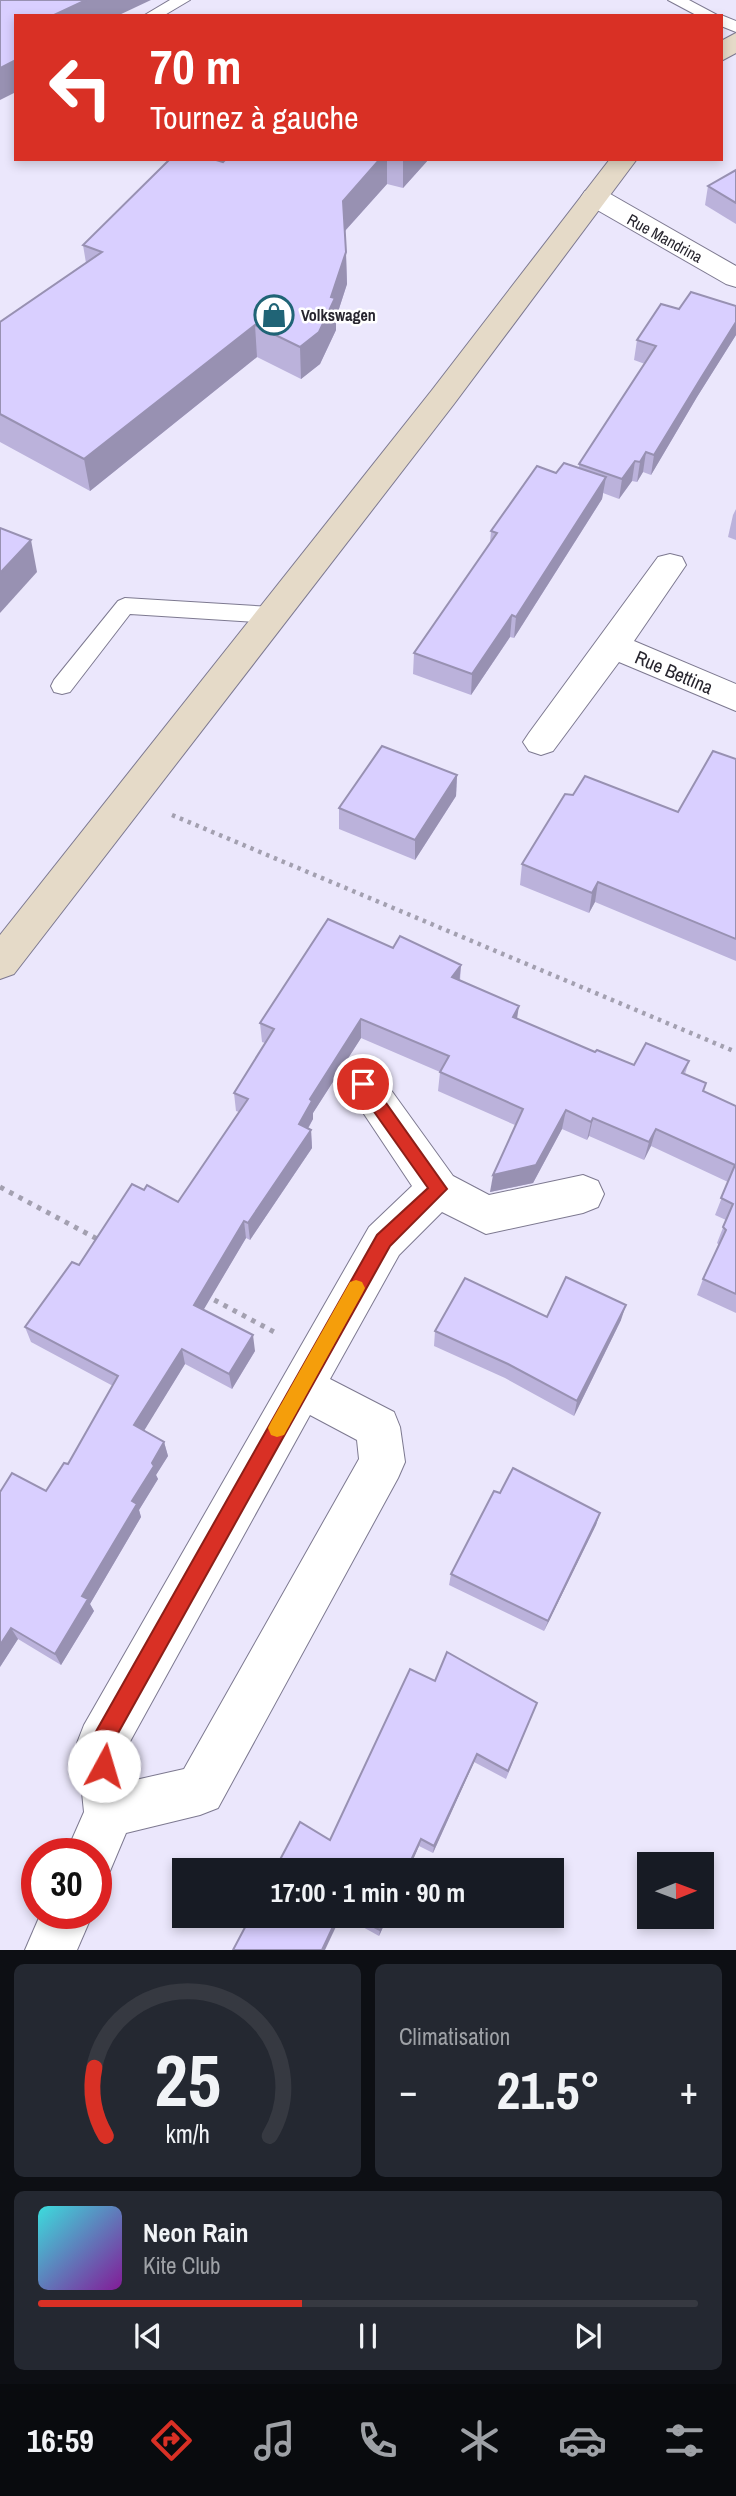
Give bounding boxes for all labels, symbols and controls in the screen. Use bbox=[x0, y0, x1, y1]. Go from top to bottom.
text: 70 m bbox=[150, 33, 242, 99]
icon: left bbox=[35, 42, 126, 133]
text: Tournez à gauche bbox=[150, 96, 359, 139]
street label: Rue Mandrina bbox=[623, 208, 707, 268]
shop icon: Volkswagen bbox=[253, 294, 295, 336]
place label: Volkswagen bbox=[301, 304, 376, 326]
street label: Rue Bettina bbox=[631, 644, 717, 700]
pin bbox=[333, 1054, 393, 1114]
icon: arrive bbox=[344, 1065, 382, 1103]
position arrow bbox=[67, 1729, 141, 1803]
speed limit sign: 30 bbox=[21, 1838, 112, 1929]
north arrow bbox=[637, 1852, 714, 1928]
map controls bbox=[637, 1852, 714, 1929]
text: 17:00 · 1 min · 90 m bbox=[271, 1875, 465, 1910]
text: Climatisation bbox=[399, 2021, 510, 2052]
text: 25 bbox=[154, 2032, 221, 2130]
text: 21.5° bbox=[497, 2055, 600, 2125]
text: − bbox=[399, 2065, 417, 2116]
text: + bbox=[680, 2065, 698, 2116]
text: km/h bbox=[165, 2117, 210, 2151]
text: Neon Rain bbox=[143, 2215, 248, 2250]
text: Kite Club bbox=[143, 2250, 221, 2281]
icon: previous bbox=[129, 2317, 167, 2355]
icon: pause bbox=[349, 2317, 387, 2355]
icon: next bbox=[569, 2317, 607, 2355]
icon: directions bbox=[147, 2416, 196, 2465]
icon: music bbox=[250, 2416, 299, 2465]
icon: phone bbox=[353, 2416, 402, 2465]
icon: climate bbox=[455, 2416, 504, 2465]
icon: car bbox=[558, 2416, 607, 2465]
icon: filters bbox=[660, 2416, 709, 2465]
text: 16:59 bbox=[27, 2419, 94, 2462]

